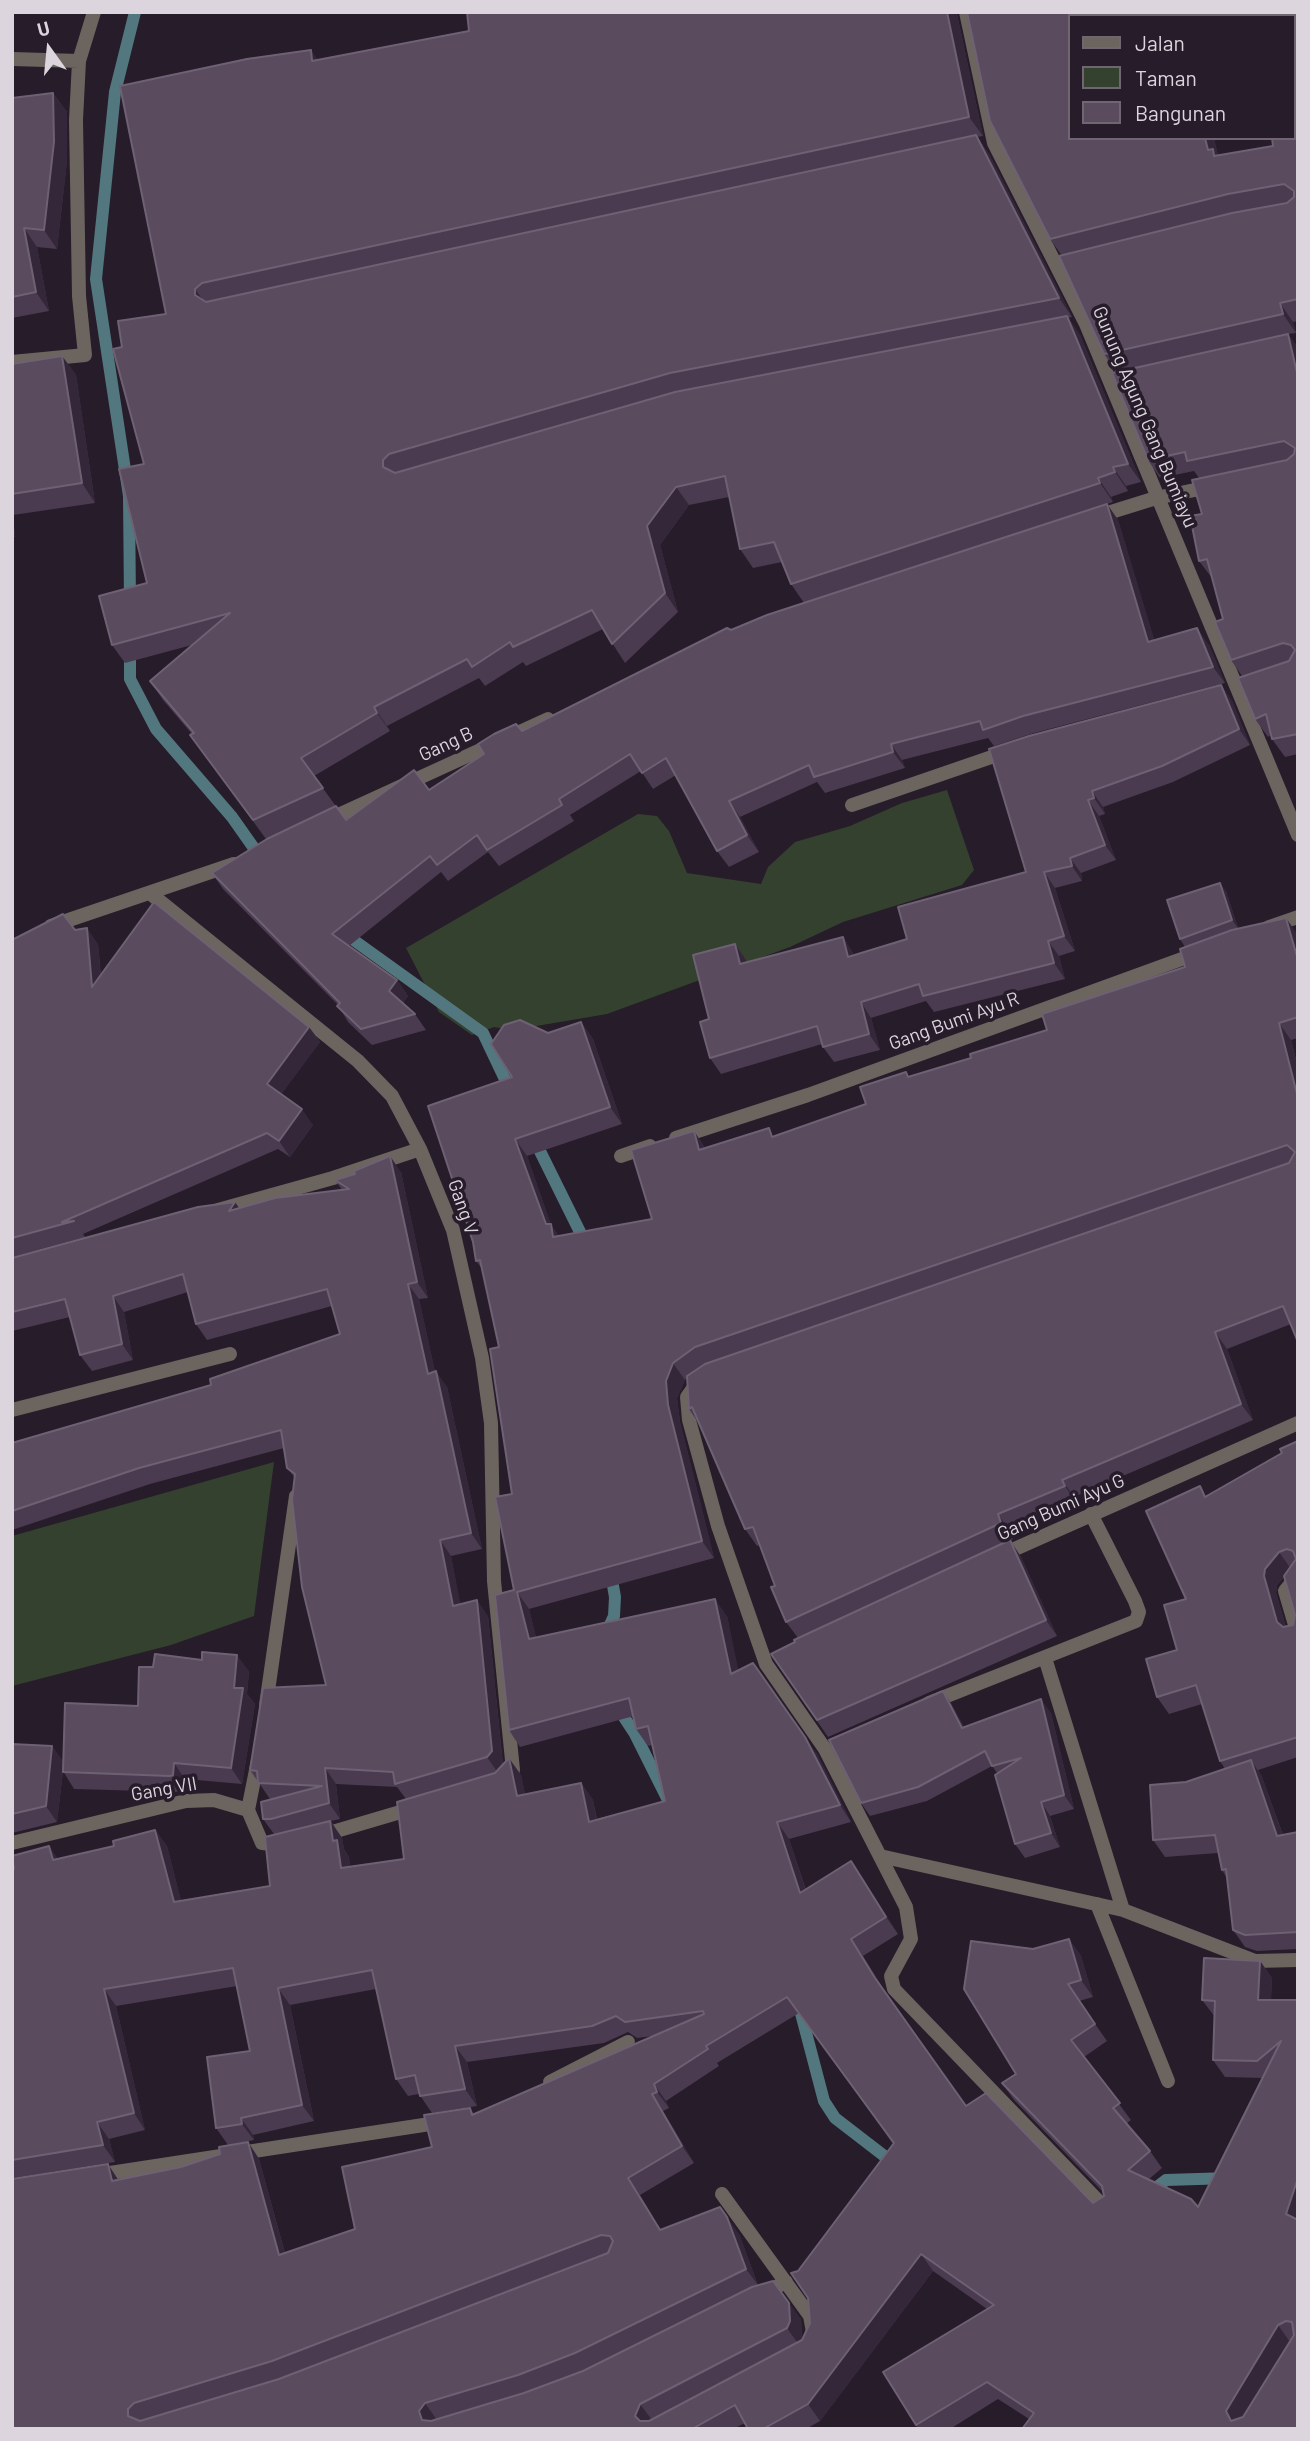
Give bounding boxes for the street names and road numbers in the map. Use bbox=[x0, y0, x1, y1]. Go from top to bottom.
street label: Gunung Agung Gang Bumiayu bbox=[1088, 303, 1202, 531]
street label: Gang B bbox=[415, 722, 477, 766]
street label: Gang Bumi Ayu R bbox=[886, 987, 1022, 1055]
street label: Gang V bbox=[443, 1177, 483, 1237]
street label: Gang Bumi Ayu G bbox=[994, 1469, 1128, 1545]
street label: Gang VII bbox=[129, 1772, 199, 1806]

